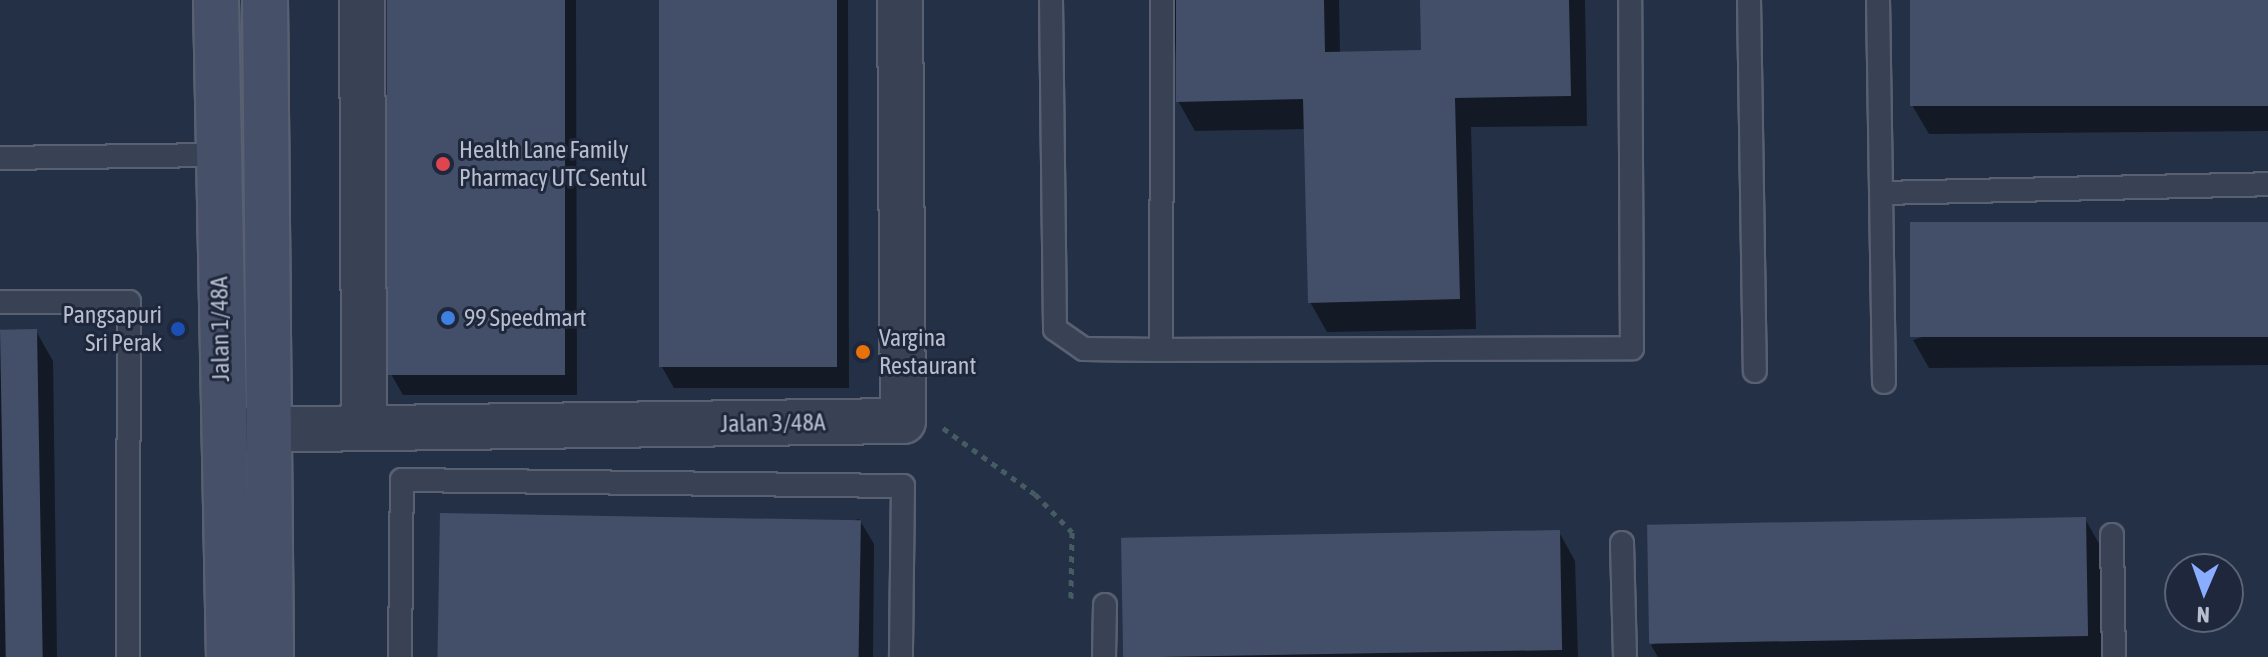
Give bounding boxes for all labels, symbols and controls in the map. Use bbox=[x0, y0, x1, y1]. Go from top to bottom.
place label: Health Lane Family Pharmacy UTC Sentul bbox=[459, 136, 647, 192]
marker: Health Lane Family Pharmacy UTC Sentul bbox=[434, 155, 452, 173]
street label: Jalan 1/48A bbox=[205, 276, 235, 382]
place label: Pangsapuri Sri Perak bbox=[62, 301, 162, 357]
place label: 99 Speedmart bbox=[464, 304, 586, 332]
marker: 99 Speedmart bbox=[439, 309, 457, 327]
marker: Pangsapuri Sri Perak bbox=[169, 320, 187, 338]
place label: Vargina Restaurant bbox=[879, 324, 976, 380]
marker: Vargina Restaurant bbox=[854, 343, 872, 361]
street label: Jalan 3/48A bbox=[720, 408, 826, 438]
north arrow bbox=[2164, 553, 2244, 633]
text: N bbox=[2196, 602, 2210, 628]

